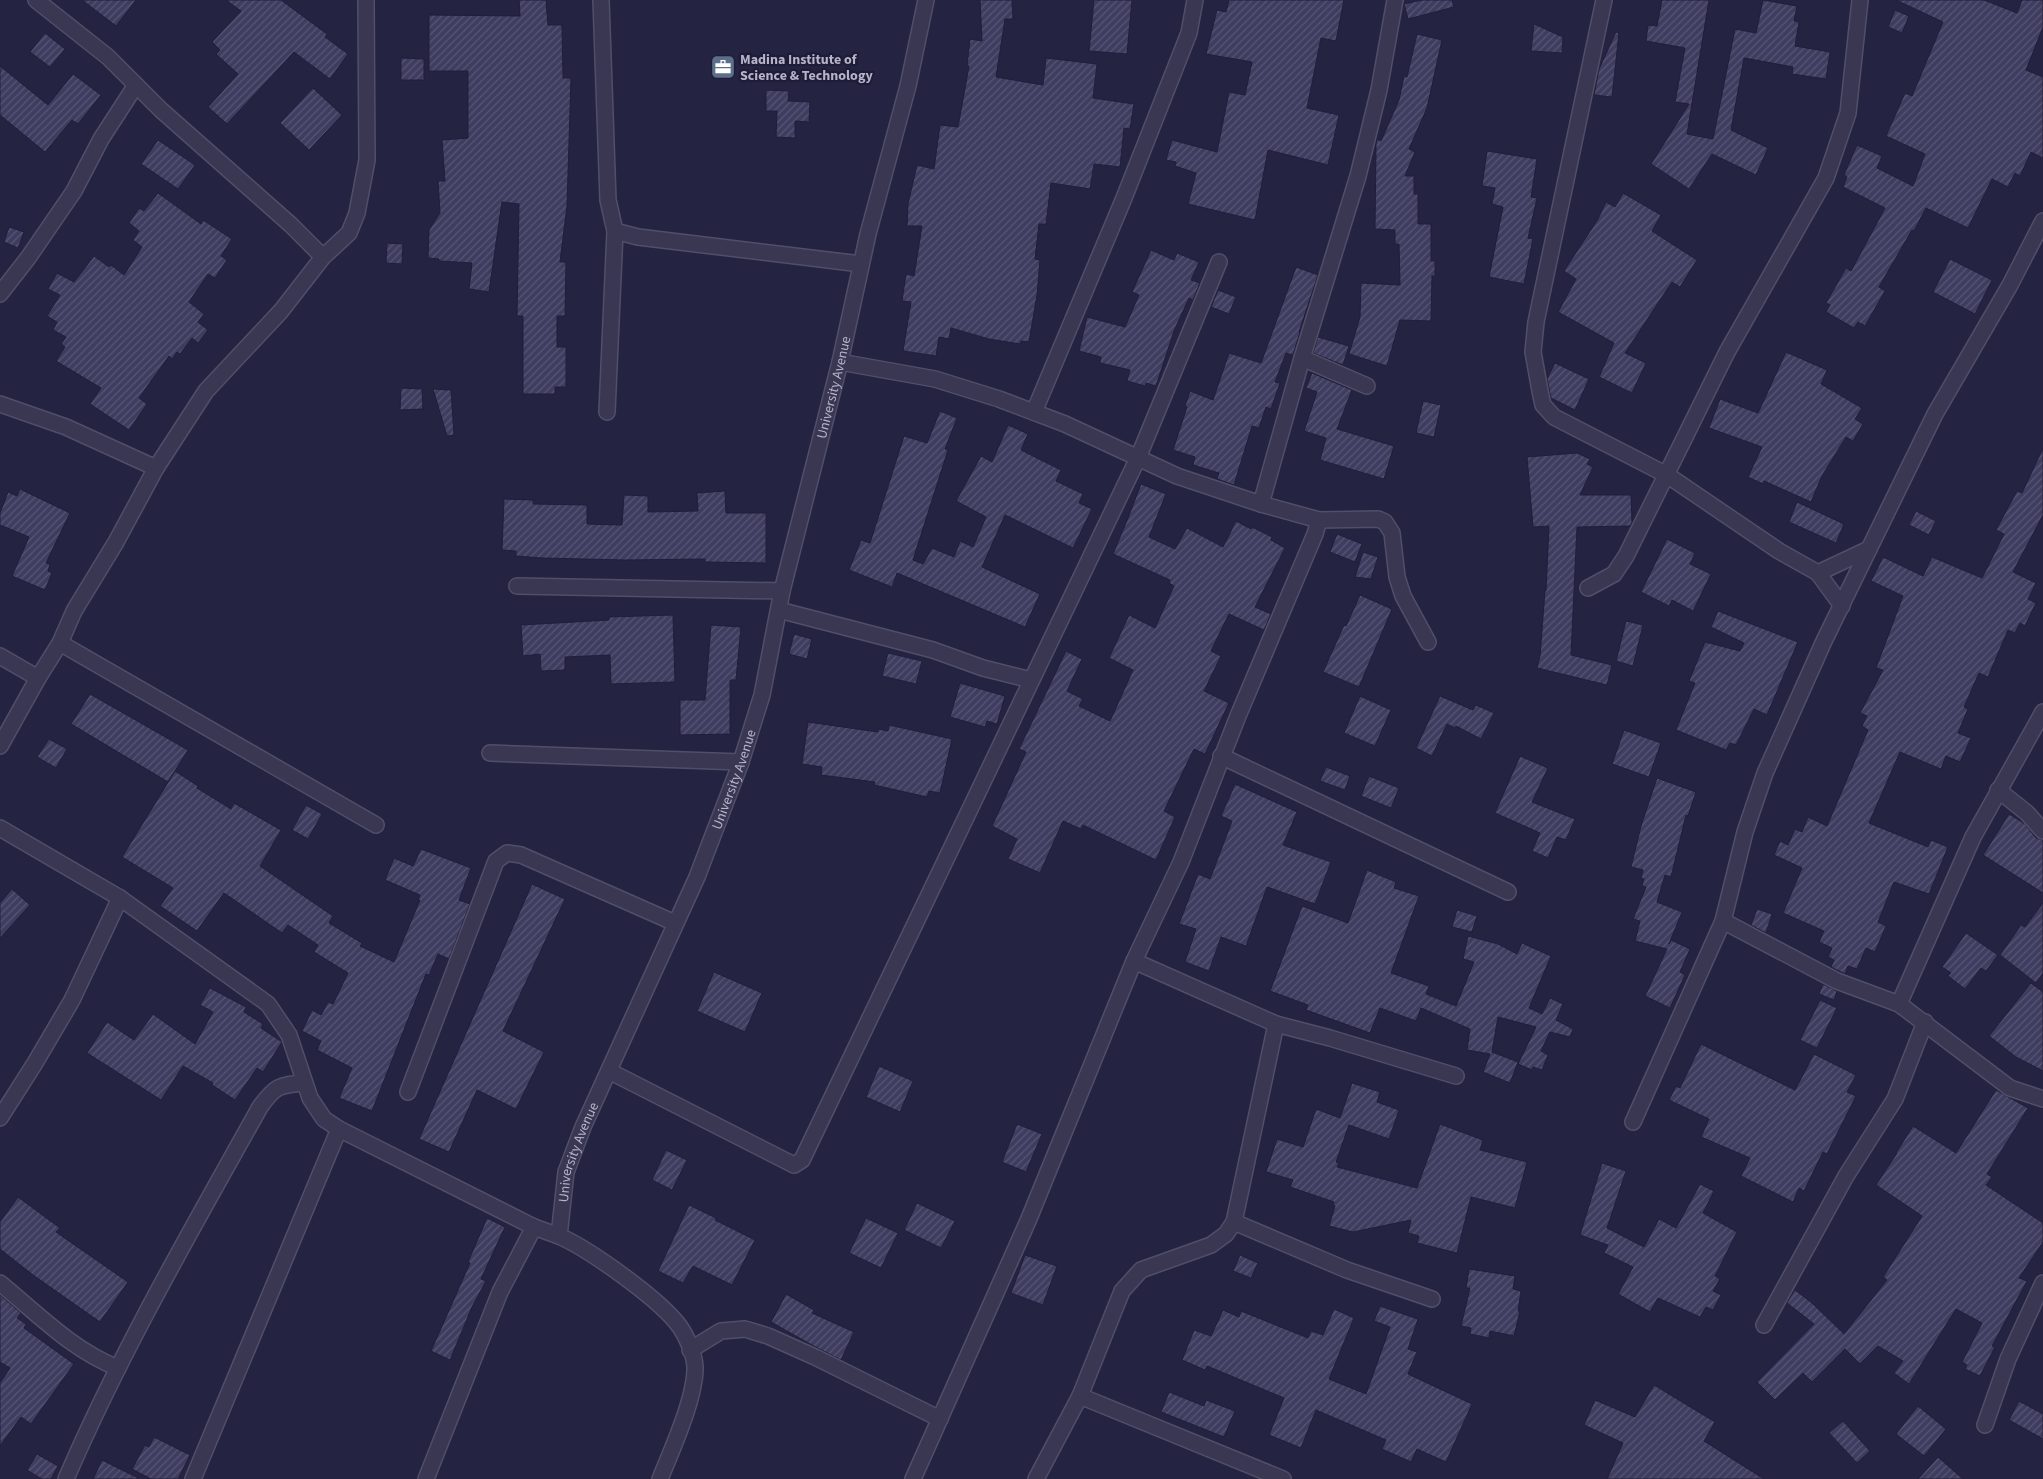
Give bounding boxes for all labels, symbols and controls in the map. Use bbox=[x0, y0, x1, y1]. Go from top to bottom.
place label: Madina Institute of Science & Technology bbox=[740, 50, 873, 86]
office icon: Madina Institute of Science & Technology bbox=[710, 54, 736, 80]
street label: University Avenue bbox=[812, 334, 856, 441]
street label: University Avenue bbox=[707, 727, 762, 833]
street label: University Avenue bbox=[554, 1099, 604, 1203]

